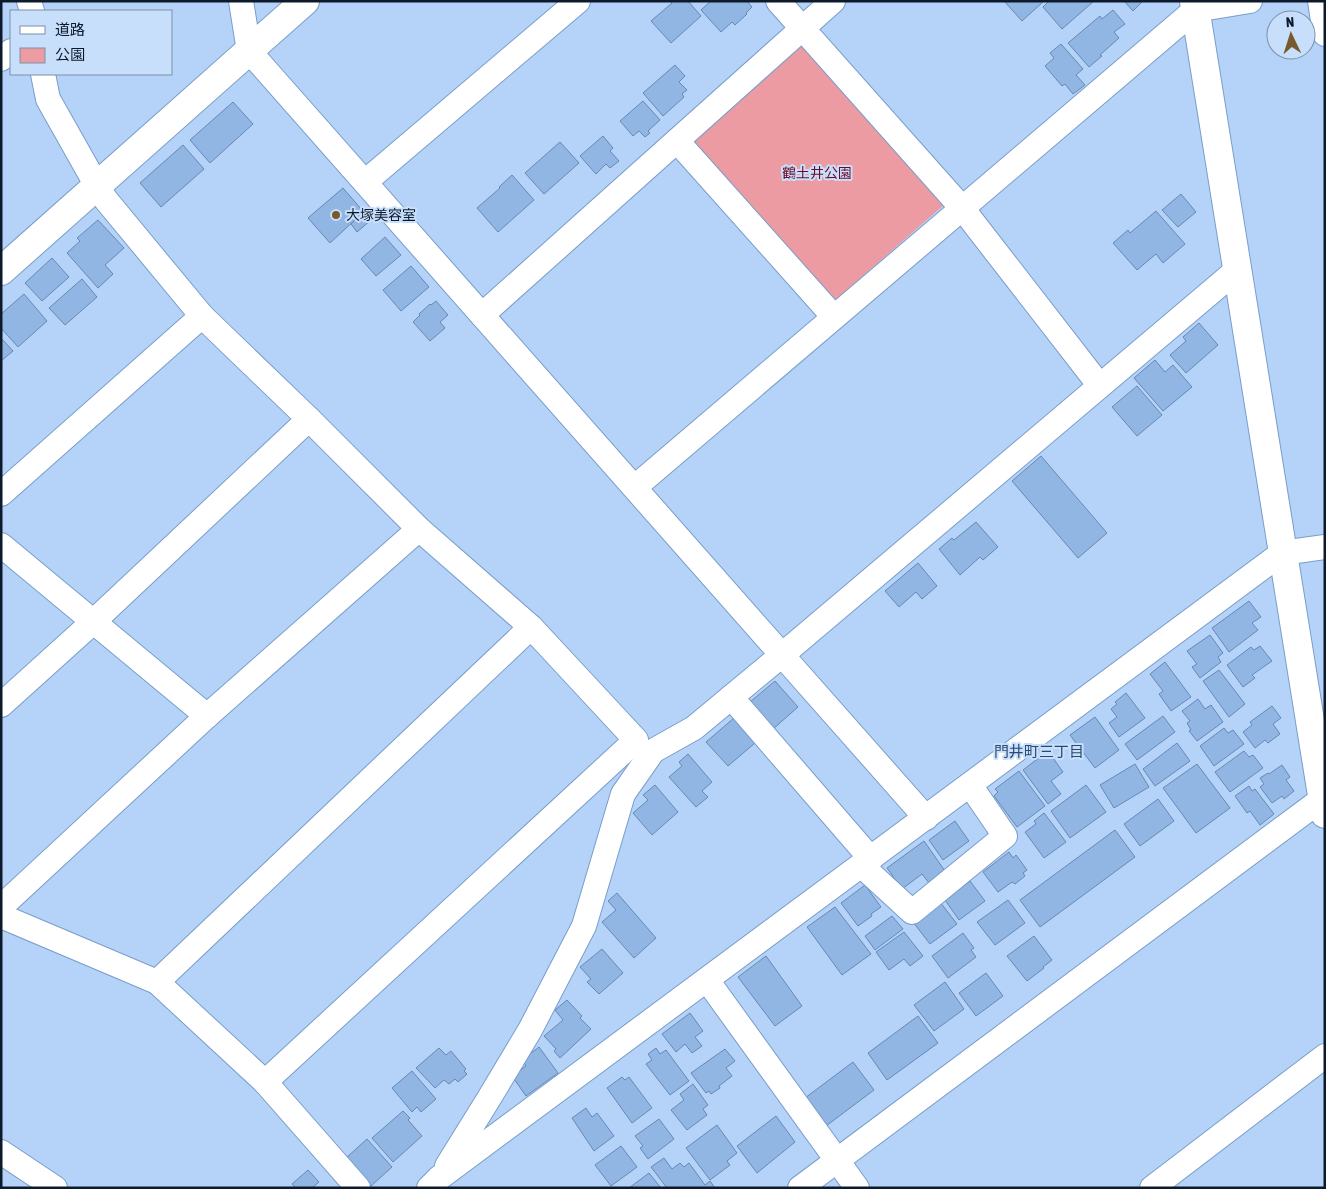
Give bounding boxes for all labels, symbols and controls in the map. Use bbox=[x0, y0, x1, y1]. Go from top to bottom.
legend bbox=[10, 10, 172, 75]
north arrow bbox=[1266, 10, 1316, 60]
text: N bbox=[1285, 14, 1295, 30]
text: 道路 bbox=[55, 21, 85, 38]
text: 公園 bbox=[55, 46, 85, 63]
park label: 鶴土井公園 bbox=[782, 165, 852, 181]
place label: 大塚美容室 bbox=[346, 207, 416, 223]
marker: 大塚美容室 bbox=[330, 209, 342, 221]
district label: 門井町三丁目 bbox=[994, 743, 1084, 760]

